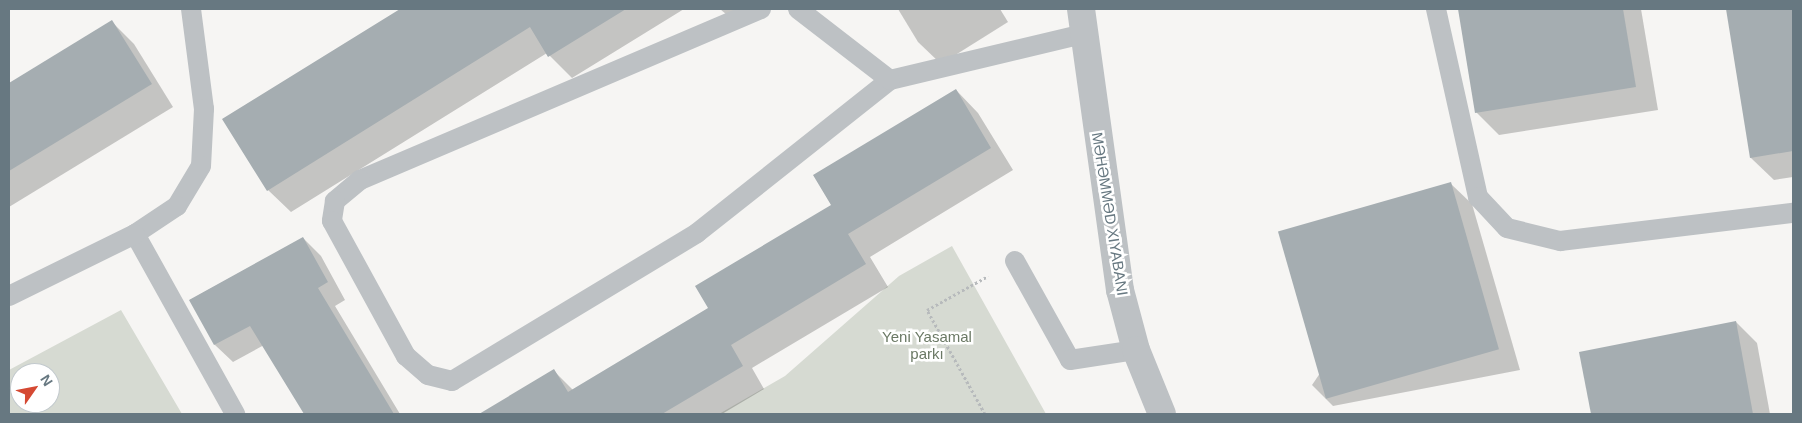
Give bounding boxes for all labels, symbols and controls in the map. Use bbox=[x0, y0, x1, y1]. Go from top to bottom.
street label: MƏHƏMMƏD XIYABANI bbox=[1088, 131, 1132, 297]
park label: Yeni Yasamal parkı bbox=[882, 327, 972, 362]
north arrow bbox=[10, 363, 60, 413]
text: N bbox=[37, 372, 56, 389]

